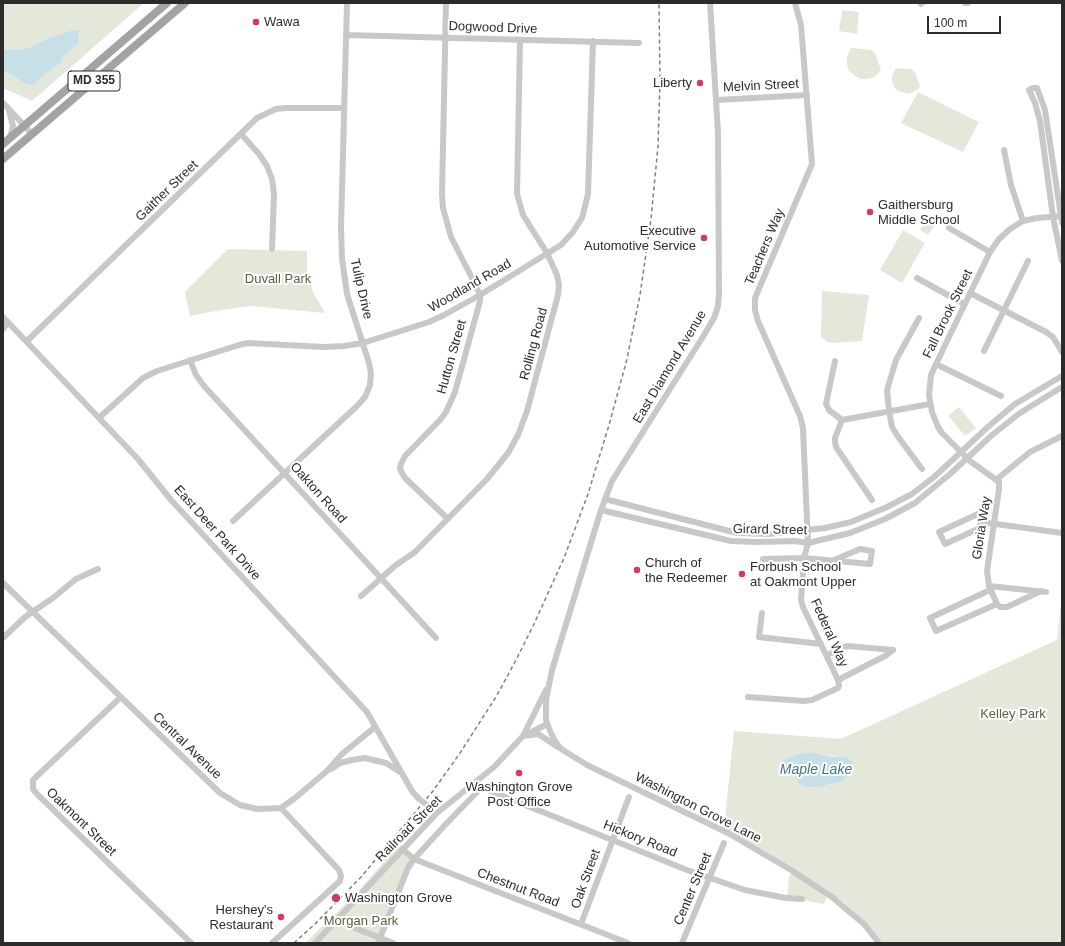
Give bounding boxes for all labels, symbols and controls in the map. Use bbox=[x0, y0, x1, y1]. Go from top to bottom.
scale bar bbox=[929, 8, 1003, 34]
place label: Wawa bbox=[264, 14, 300, 30]
text: 100 m bbox=[934, 16, 967, 30]
marker: Wawa bbox=[251, 17, 261, 27]
street label: Dogwood Drive bbox=[448, 19, 538, 37]
road number: MD 355 bbox=[68, 71, 120, 91]
place label: Liberty bbox=[653, 75, 692, 91]
street label: Melvin Street bbox=[723, 76, 799, 96]
marker: Liberty bbox=[695, 78, 705, 88]
street label: Gaither Street bbox=[132, 157, 202, 225]
place label: Gaithersburg Middle School bbox=[878, 197, 960, 228]
street label: Teachers Way bbox=[742, 206, 788, 288]
marker: Gaithersburg Middle School bbox=[865, 207, 875, 217]
place label: Executive Automotive Service bbox=[584, 223, 696, 254]
marker: Executive Automotive Service bbox=[699, 233, 709, 243]
street label: Woodland Road bbox=[426, 256, 514, 316]
street label: Tulip Drive bbox=[346, 257, 376, 321]
street label: Fall Brook Street bbox=[920, 267, 976, 361]
park label: Duvall Park bbox=[245, 271, 311, 287]
street label: Rolling Road bbox=[517, 306, 551, 382]
street label: East Diamond Avenue bbox=[630, 308, 710, 426]
street label: Hutton Street bbox=[434, 318, 470, 396]
street label: Oakton Road bbox=[287, 459, 349, 527]
street label: East Deer Park Drive bbox=[170, 482, 264, 584]
street label: Gloria Way bbox=[969, 495, 995, 561]
street label: Girard Street bbox=[733, 522, 807, 538]
place label: Church of the Redeemer bbox=[645, 555, 727, 586]
place label: Forbush School at Oakmont Upper bbox=[750, 559, 856, 590]
marker: Church of the Redeemer bbox=[632, 565, 642, 575]
marker: Forbush School at Oakmont Upper bbox=[737, 569, 747, 579]
street label: Federal Way bbox=[807, 596, 851, 670]
park label: Kelley Park bbox=[980, 706, 1046, 722]
street label: Central Avenue bbox=[149, 709, 225, 783]
water label: Maple Lake bbox=[780, 762, 852, 778]
marker: Washington Grove Post Office bbox=[514, 768, 524, 778]
street label: Washington Grove Lane bbox=[632, 769, 764, 847]
place label: Washington Grove Post Office bbox=[465, 779, 573, 810]
street label: Oakmont Street bbox=[43, 785, 119, 859]
street label: Railroad Street bbox=[373, 793, 445, 865]
street label: Hickory Road bbox=[601, 817, 679, 861]
street label: Oak Street bbox=[568, 847, 604, 911]
street label: Center Street bbox=[671, 850, 715, 928]
street label: Chestnut Road bbox=[475, 865, 561, 911]
place label: Washington Grove bbox=[345, 890, 452, 906]
marker: Washington Grove bbox=[330, 892, 342, 904]
place label: Hershey's Restaurant bbox=[209, 902, 273, 933]
marker: Hershey's Restaurant bbox=[276, 912, 286, 922]
park label: Morgan Park bbox=[324, 913, 398, 929]

